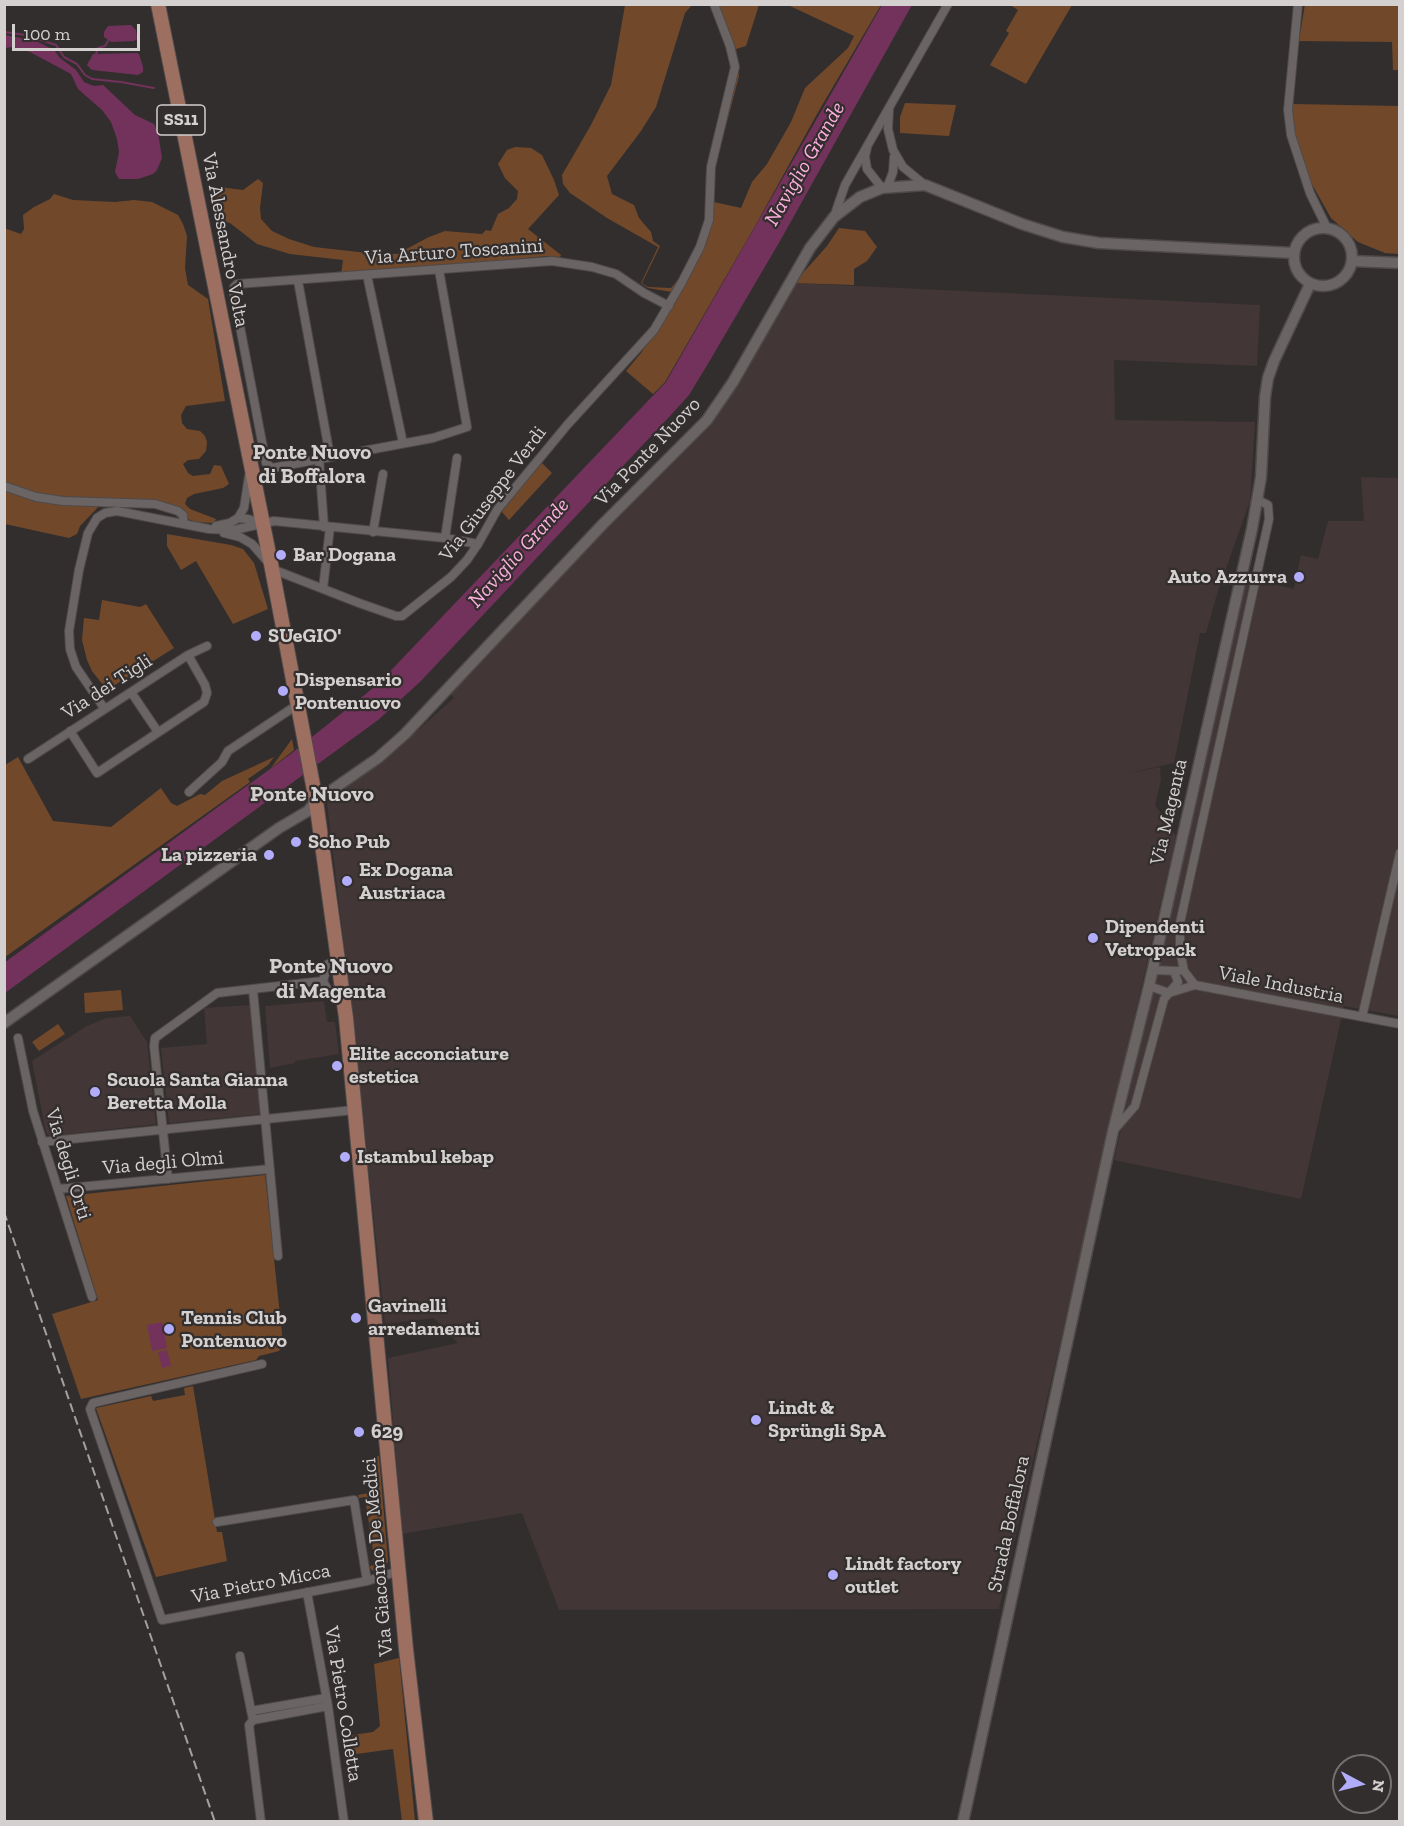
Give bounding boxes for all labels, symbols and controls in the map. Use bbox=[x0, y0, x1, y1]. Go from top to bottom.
scale bar bbox=[15, 12, 142, 50]
text: 100 m bbox=[23, 23, 70, 45]
water label: Naviglio Grande bbox=[759, 97, 851, 231]
road number: SS11 bbox=[157, 105, 205, 135]
street label: Via Alessandro Volta bbox=[196, 151, 254, 329]
street label: Via Arturo Toscanini bbox=[364, 234, 544, 270]
street label: Via Ponte Nuovo bbox=[590, 393, 706, 511]
street label: Via Giuseppe Verdi bbox=[434, 422, 552, 566]
district label: Ponte Nuovo di Boffalora bbox=[253, 440, 371, 490]
water label: Naviglio Grande bbox=[463, 493, 575, 613]
place label: Bar Dogana bbox=[293, 543, 396, 567]
marker: Bar Dogana bbox=[274, 548, 288, 562]
place label: Auto Azzurra bbox=[1167, 565, 1287, 589]
marker: Auto Azzurra bbox=[1292, 570, 1306, 584]
place label: SUeGIO' bbox=[268, 624, 341, 648]
marker: SUeGIO' bbox=[249, 629, 263, 643]
street label: Via dei Tigli bbox=[57, 649, 157, 725]
place label: Dispensario Pontenuovo bbox=[295, 668, 402, 715]
marker: Dispensario Pontenuovo bbox=[276, 684, 290, 698]
street label: Via Magenta bbox=[1145, 757, 1193, 867]
district label: Ponte Nuovo bbox=[250, 782, 374, 808]
place label: Soho Pub bbox=[308, 830, 390, 854]
marker: Soho Pub bbox=[289, 835, 303, 849]
place label: La pizzeria bbox=[161, 843, 257, 867]
marker: La pizzeria bbox=[262, 848, 276, 862]
place label: Ex Dogana Austriaca bbox=[359, 858, 453, 905]
marker: Ex Dogana Austriaca bbox=[340, 874, 354, 888]
place label: Dipendenti Vetropack bbox=[1105, 915, 1205, 962]
marker: Dipendenti Vetropack bbox=[1086, 931, 1100, 945]
district label: Ponte Nuovo di Magenta bbox=[269, 954, 393, 1005]
street label: Viale Industria bbox=[1216, 961, 1346, 1009]
place label: Elite acconciature estetica bbox=[349, 1042, 509, 1089]
marker: Elite acconciature estetica bbox=[330, 1059, 344, 1073]
place label: Scuola Santa Gianna Beretta Molla bbox=[107, 1068, 288, 1115]
marker: Scuola Santa Gianna Beretta Molla bbox=[88, 1085, 102, 1099]
street label: Via degli Orti bbox=[40, 1105, 96, 1223]
place label: Istambul kebap bbox=[357, 1145, 494, 1169]
street label: Via degli Olmi bbox=[101, 1146, 225, 1180]
marker: Istambul kebap bbox=[338, 1150, 352, 1164]
place label: Gavinelli arredamenti bbox=[368, 1294, 480, 1341]
place label: Tennis Club Pontenuovo bbox=[181, 1306, 287, 1353]
marker: Gavinelli arredamenti bbox=[349, 1311, 363, 1325]
marker: Tennis Club Pontenuovo bbox=[162, 1322, 176, 1336]
place label: Lindt & Sprüngli SpA bbox=[768, 1396, 886, 1443]
marker: Lindt & Sprüngli SpA bbox=[749, 1413, 763, 1427]
place label: 629 bbox=[371, 1420, 403, 1444]
marker: 629 bbox=[352, 1425, 366, 1439]
street label: Strada Boffalora bbox=[983, 1453, 1035, 1595]
street label: Via Giacomo De Medici bbox=[357, 1457, 399, 1657]
place label: Lindt factory outlet bbox=[845, 1552, 961, 1599]
street label: Via Pietro Micca bbox=[190, 1559, 332, 1609]
marker: Lindt factory outlet bbox=[826, 1568, 840, 1582]
street label: Via Pietro Colletta bbox=[319, 1625, 367, 1783]
north arrow bbox=[1332, 1754, 1392, 1814]
text: N bbox=[1368, 1779, 1389, 1793]

